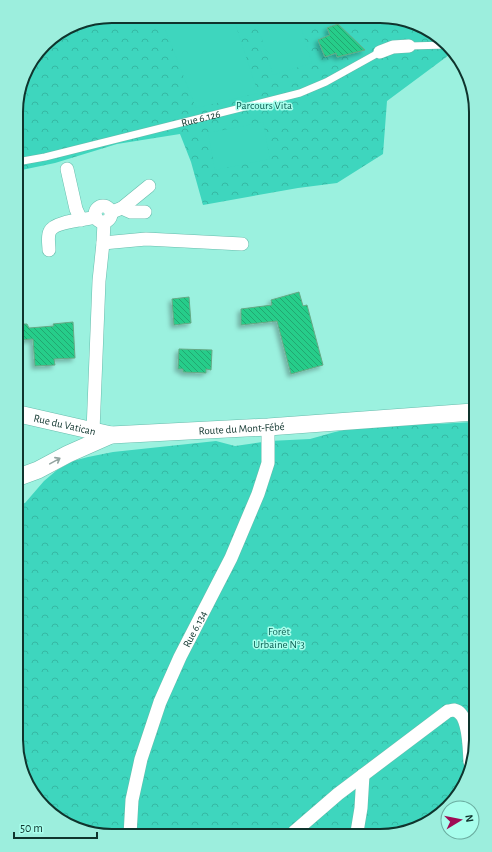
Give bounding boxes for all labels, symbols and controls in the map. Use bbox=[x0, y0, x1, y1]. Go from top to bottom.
park label: Parcours Vita bbox=[236, 100, 292, 111]
street label: Rue 6.126 bbox=[180, 108, 222, 129]
street label: Rue du Vatican bbox=[33, 413, 97, 437]
street label: Route du Mont-Fébé bbox=[198, 421, 285, 437]
one-way arrow bbox=[48, 457, 60, 465]
street label: Rue 6.134 bbox=[181, 609, 209, 649]
park label: Forêt Urbaine N°3 bbox=[253, 626, 305, 650]
north arrow bbox=[440, 800, 480, 840]
scale bar bbox=[14, 814, 97, 840]
text: N bbox=[463, 814, 475, 823]
text: 50 m bbox=[20, 822, 43, 834]

